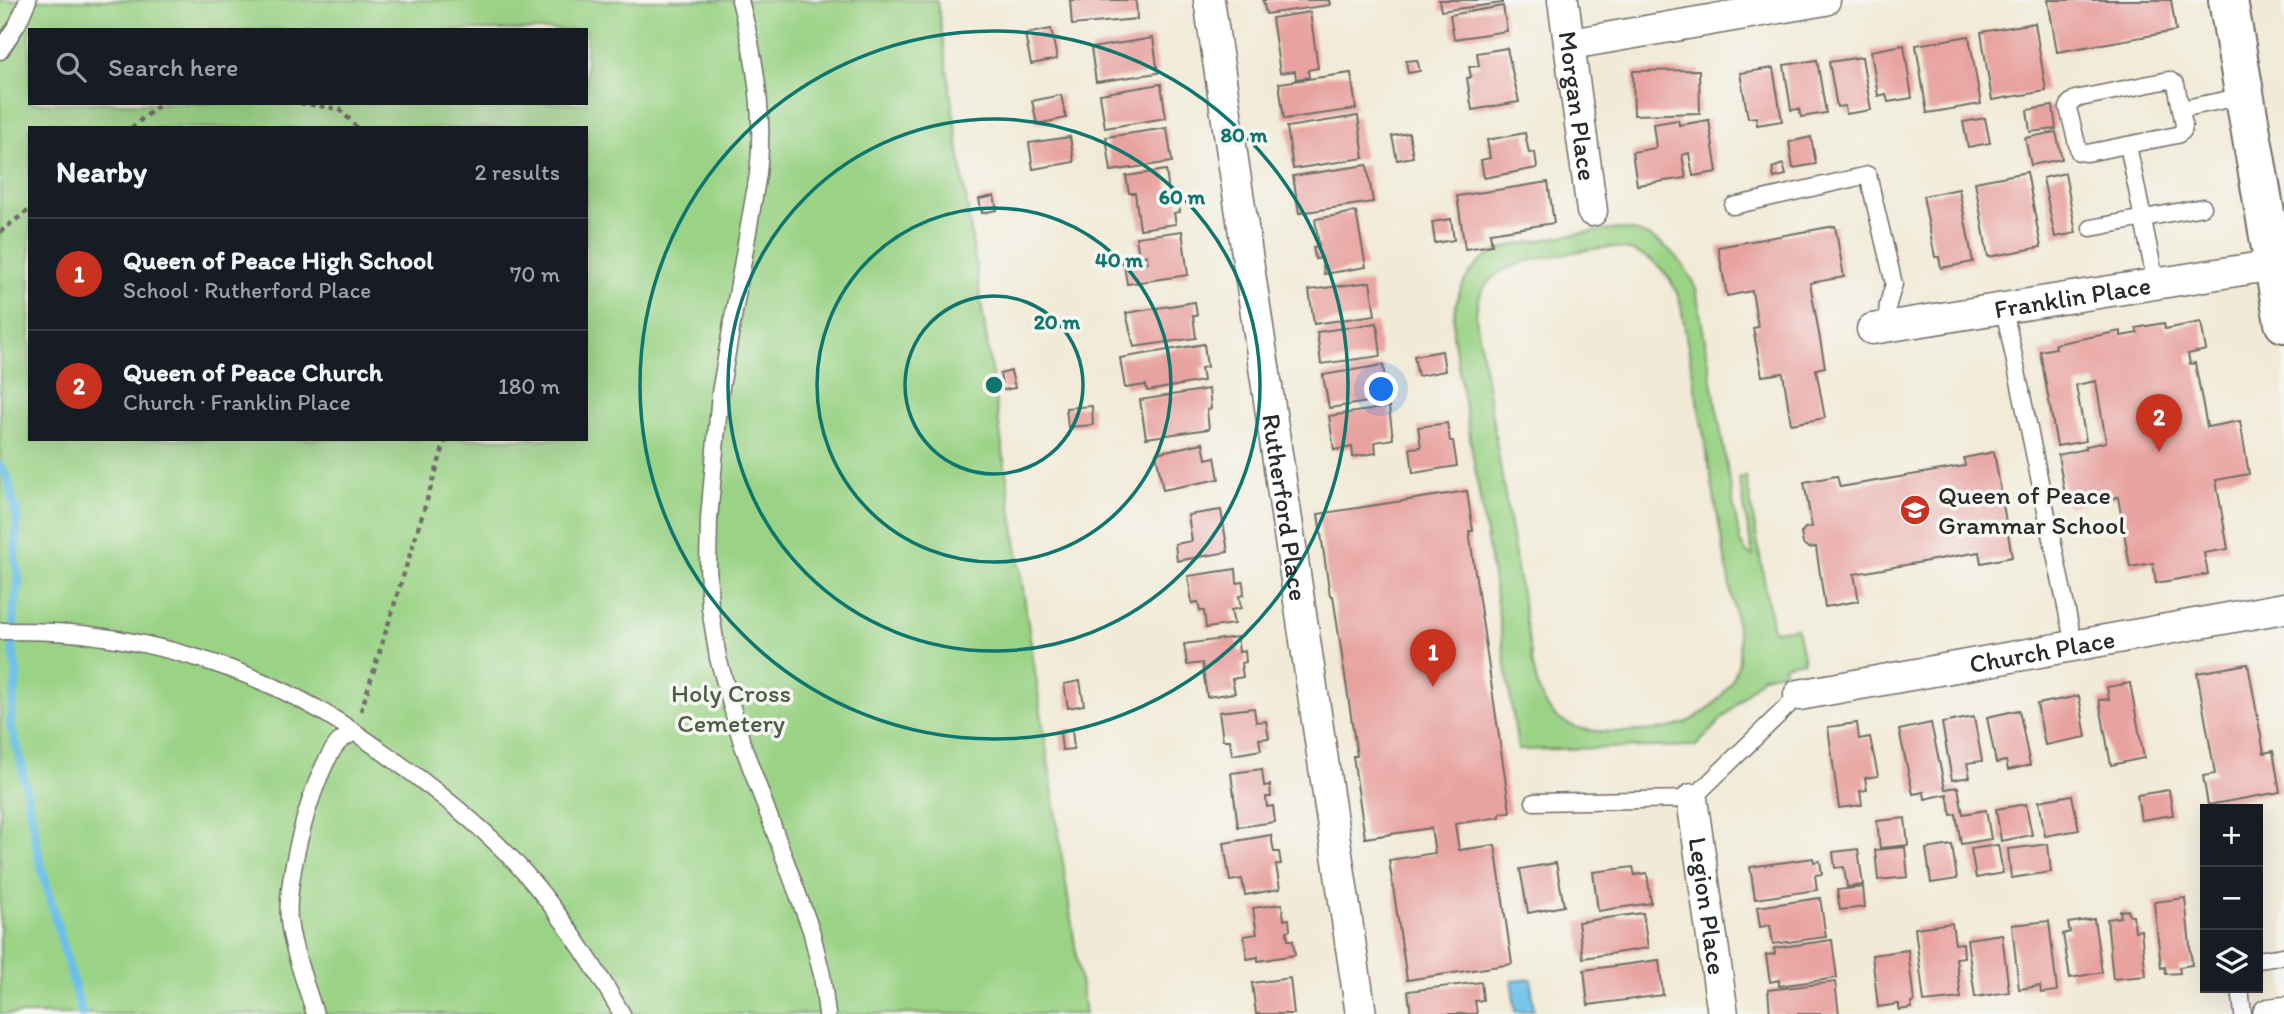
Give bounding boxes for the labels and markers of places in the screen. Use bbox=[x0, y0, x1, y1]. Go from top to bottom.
centre of rings bbox=[982, 373, 1006, 397]
pin: 2 bbox=[2136, 394, 2182, 452]
place label: Queen of Peace Grammar School bbox=[1938, 479, 2126, 541]
school or university icon: Queen of Peace Grammar School bbox=[1898, 493, 1932, 527]
pin: 1 bbox=[1410, 629, 1456, 687]

